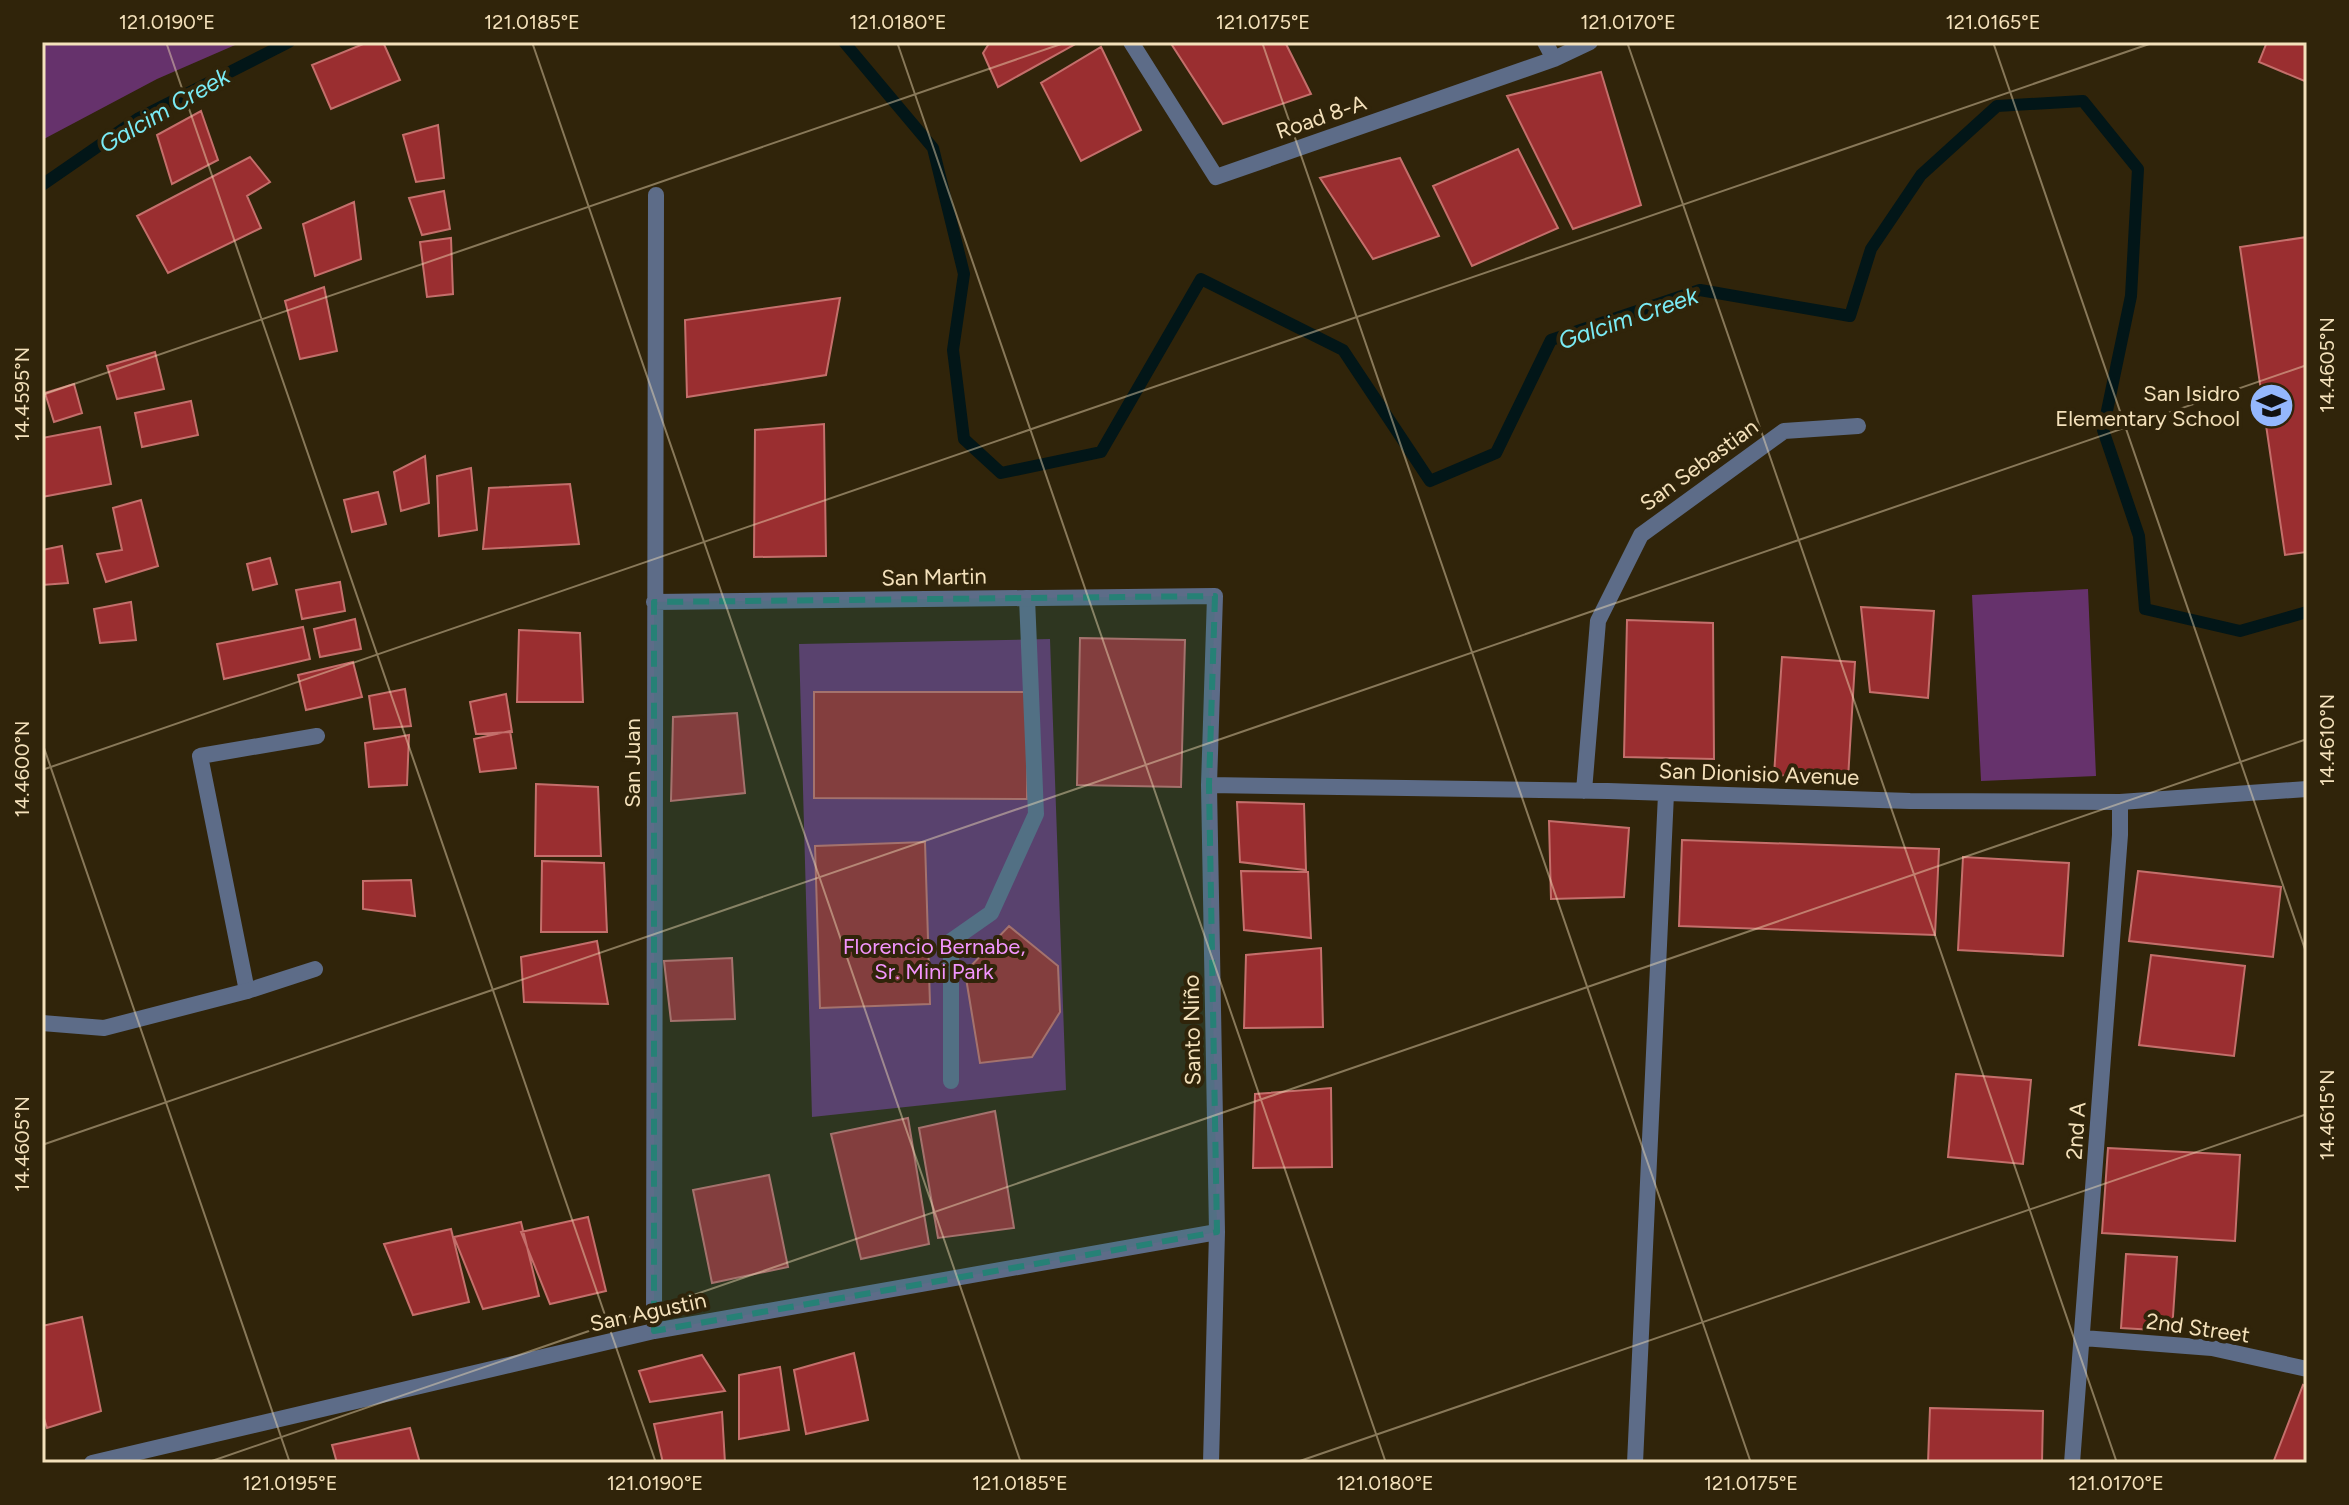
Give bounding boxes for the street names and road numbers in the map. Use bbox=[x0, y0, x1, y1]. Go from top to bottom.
street label: Road 8-A bbox=[1272, 89, 1370, 145]
street label: San Sebastian bbox=[1635, 413, 1763, 517]
street label: San Martin bbox=[881, 563, 987, 591]
street label: San Juan bbox=[619, 718, 646, 808]
street label: San Dionisio Avenue bbox=[1658, 757, 1860, 791]
street label: Santo Niño bbox=[1178, 974, 1206, 1086]
street label: 2nd A bbox=[2061, 1101, 2091, 1161]
street label: San Agustin bbox=[587, 1286, 709, 1338]
street label: 2nd Street bbox=[2144, 1307, 2252, 1349]

